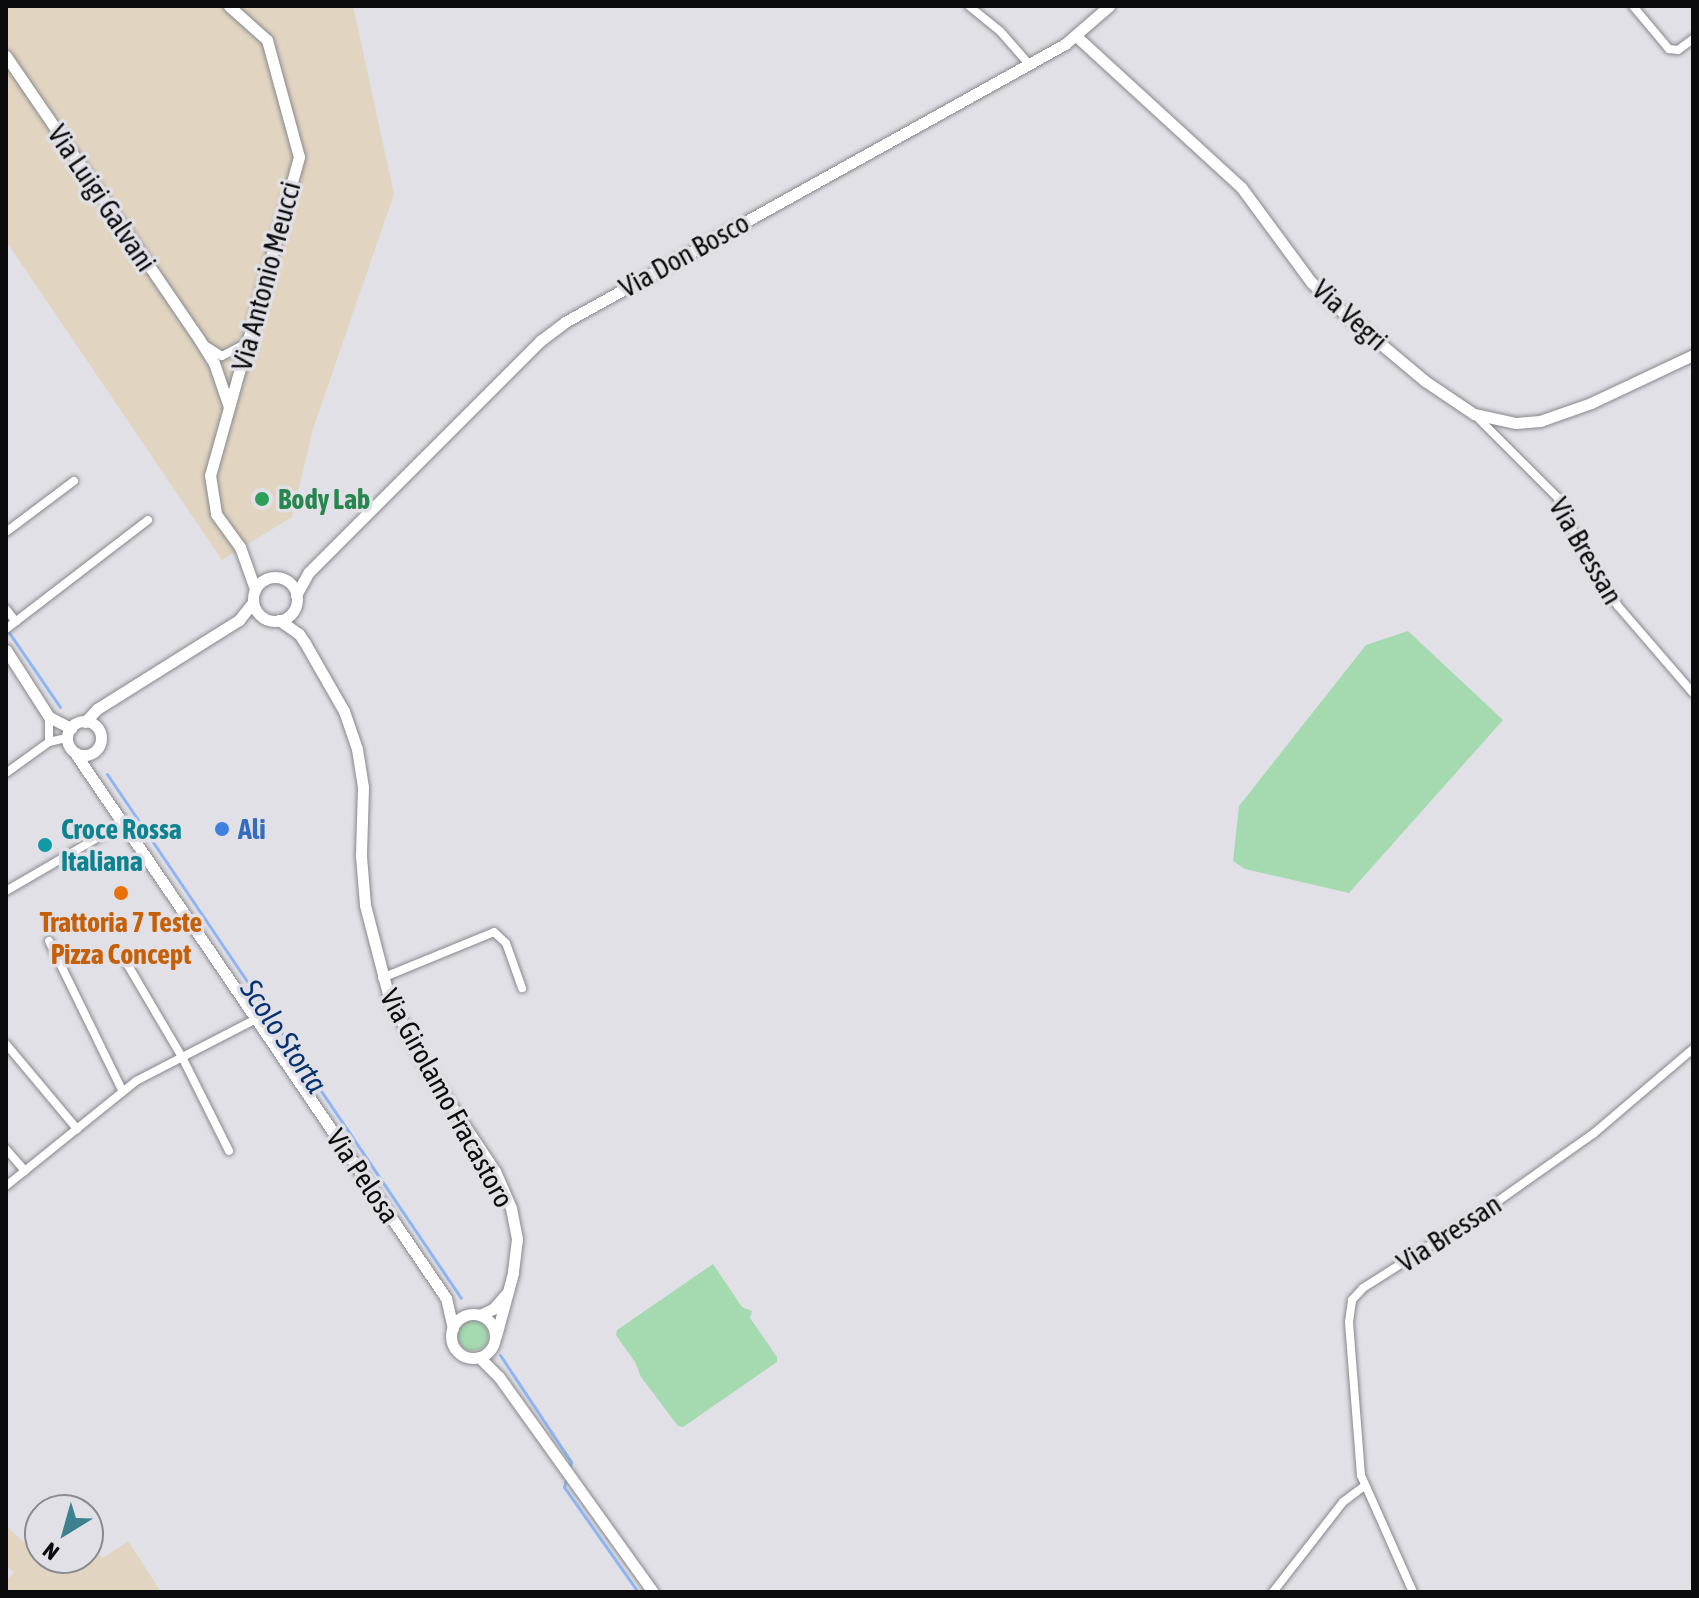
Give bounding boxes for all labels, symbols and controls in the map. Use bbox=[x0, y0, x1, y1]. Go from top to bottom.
street label: Via Luigi Galvani bbox=[41, 118, 163, 278]
street label: Via Antonio Meucci bbox=[225, 178, 307, 374]
street label: Via Don Bosco bbox=[613, 206, 755, 304]
street label: Via Vegri bbox=[1306, 273, 1394, 357]
place label: Body Lab bbox=[278, 482, 370, 516]
marker: Body Lab bbox=[253, 490, 271, 508]
street label: Via Bressan bbox=[1542, 492, 1630, 610]
place label: Croce Rossa Italiana bbox=[61, 812, 182, 878]
place label: Ali bbox=[238, 812, 266, 846]
marker: Ali bbox=[213, 820, 231, 838]
marker: Croce Rossa Italiana bbox=[36, 836, 54, 854]
marker: Trattoria 7 Teste Pizza Concept bbox=[112, 884, 130, 902]
place label: Trattoria 7 Teste Pizza Concept bbox=[40, 905, 202, 971]
water label: Scolo Storta bbox=[233, 972, 335, 1100]
street label: Via Girolamo Fracastoro bbox=[373, 983, 521, 1213]
street label: Via Pelosa bbox=[319, 1123, 407, 1229]
street label: Via Bressan bbox=[1391, 1187, 1507, 1279]
north arrow bbox=[24, 1494, 104, 1574]
text: N bbox=[38, 1537, 64, 1566]

